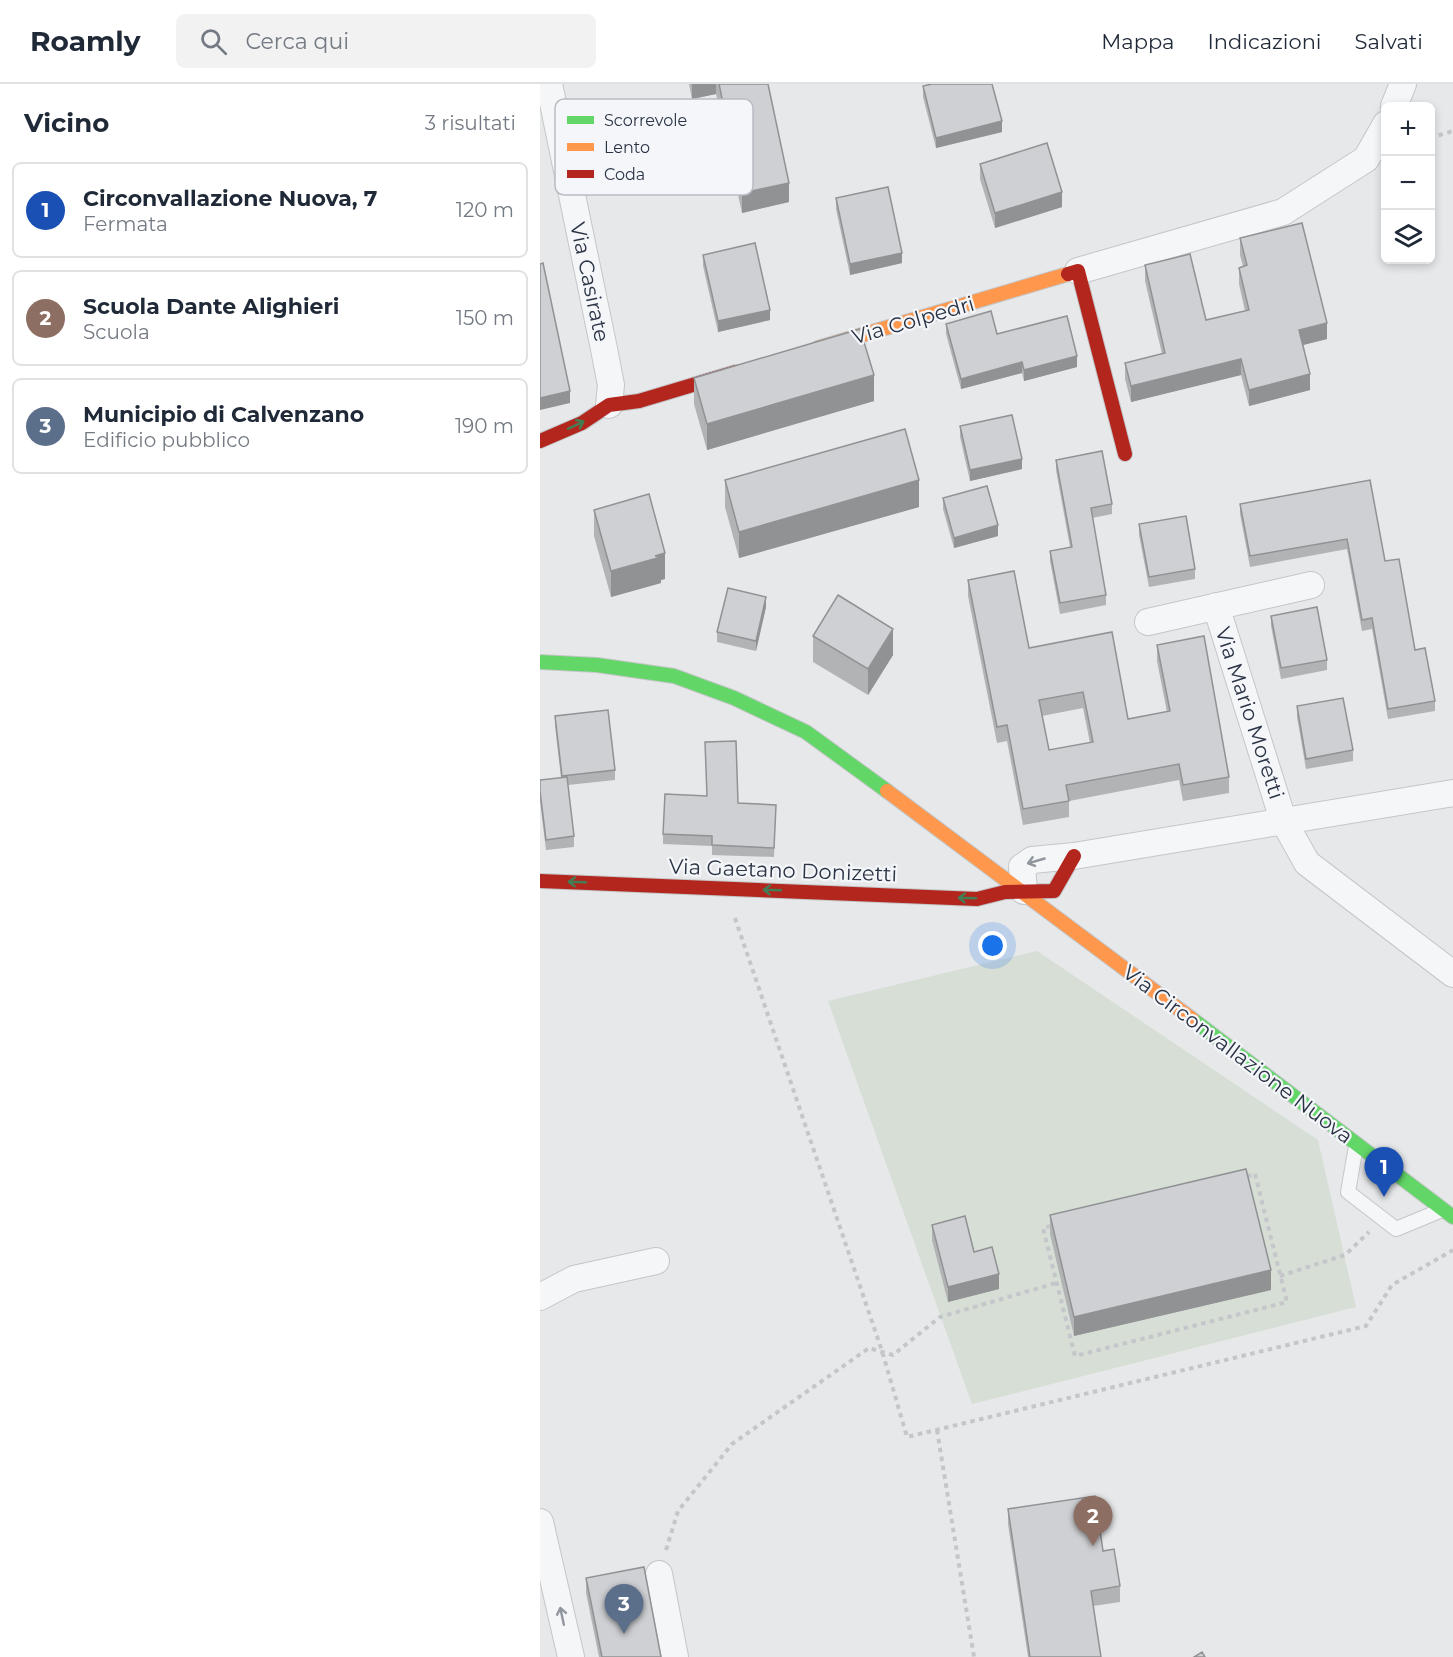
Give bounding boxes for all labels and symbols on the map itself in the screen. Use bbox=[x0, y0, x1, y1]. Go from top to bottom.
legend bbox=[555, 99, 753, 195]
text: Scorrevole bbox=[604, 111, 687, 130]
text: Lento bbox=[604, 138, 650, 157]
text: Coda bbox=[604, 165, 645, 184]
street label: Via Casirate bbox=[565, 220, 615, 344]
street label: Via Colpedri bbox=[849, 291, 977, 349]
one-way arrow bbox=[566, 419, 584, 431]
street label: Via Mario Moretti bbox=[1210, 624, 1290, 802]
street label: Via Gaetano Donizetti bbox=[668, 854, 898, 886]
one-way arrow bbox=[1026, 857, 1045, 868]
one-way arrow bbox=[568, 877, 588, 888]
one-way arrow bbox=[762, 885, 782, 896]
one-way arrow bbox=[957, 893, 977, 904]
your location bbox=[978, 931, 1007, 960]
street label: Via Circonvallazione Nuova bbox=[1118, 959, 1358, 1149]
pin: 1 bbox=[1364, 1148, 1404, 1197]
pin: 2 bbox=[1074, 1496, 1112, 1546]
pin: 3 bbox=[604, 1584, 644, 1634]
one-way arrow bbox=[556, 1606, 567, 1626]

